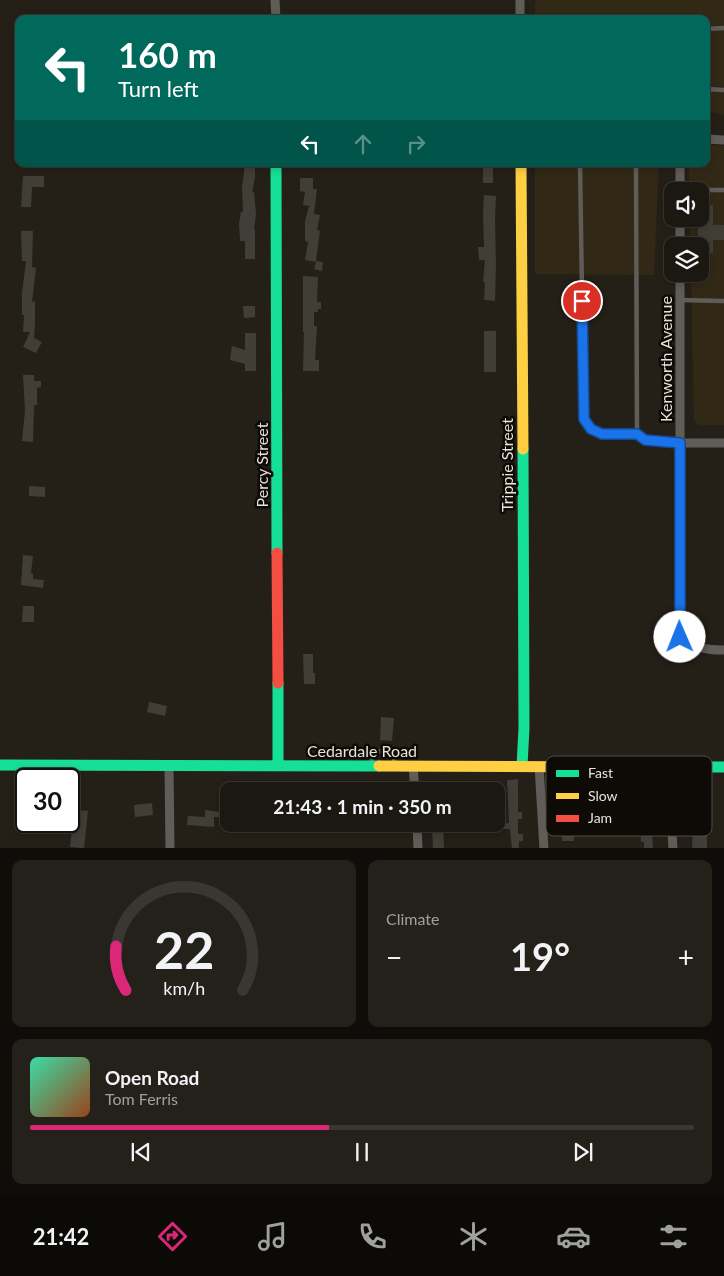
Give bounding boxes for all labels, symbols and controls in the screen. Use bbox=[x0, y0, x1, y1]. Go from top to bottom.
text: 160 m bbox=[118, 33, 217, 75]
icon: left bbox=[35, 35, 100, 100]
text: Turn left bbox=[118, 75, 199, 102]
icon: left bbox=[296, 130, 324, 158]
icon: ahead bbox=[349, 130, 377, 158]
icon: right bbox=[402, 130, 430, 158]
map controls bbox=[664, 182, 709, 282]
button: sound bbox=[664, 182, 709, 227]
button: layers bbox=[664, 237, 709, 282]
pin bbox=[561, 280, 603, 322]
icon: arrive bbox=[568, 287, 596, 315]
street label: Kenworth Avenue bbox=[656, 296, 675, 422]
street label: Trippie Street bbox=[497, 418, 516, 512]
street label: Percy Street bbox=[252, 422, 271, 507]
position arrow bbox=[653, 610, 705, 662]
street label: Cedardale Road bbox=[307, 741, 417, 760]
legend bbox=[546, 756, 712, 836]
text: Fast bbox=[588, 764, 613, 781]
speed limit sign: 30 bbox=[15, 768, 80, 833]
text: Slow bbox=[588, 787, 618, 804]
text: 21:43 · 1 min · 350 m bbox=[273, 795, 452, 818]
text: Jam bbox=[588, 809, 612, 826]
text: Climate bbox=[386, 909, 439, 928]
text: 22 bbox=[154, 918, 214, 980]
text: 19° bbox=[510, 933, 570, 979]
text: − bbox=[386, 940, 402, 974]
text: + bbox=[678, 940, 694, 974]
text: km/h bbox=[163, 977, 205, 999]
text: Open Road bbox=[105, 1066, 199, 1089]
text: Tom Ferris bbox=[105, 1089, 178, 1108]
icon: previous bbox=[127, 1138, 155, 1166]
icon: pause bbox=[348, 1138, 376, 1166]
icon: next bbox=[569, 1138, 597, 1166]
icon: directions bbox=[155, 1219, 190, 1254]
icon: music bbox=[255, 1219, 290, 1254]
icon: phone bbox=[355, 1219, 390, 1254]
icon: climate bbox=[456, 1219, 491, 1254]
icon: car bbox=[556, 1219, 591, 1254]
icon: filters bbox=[656, 1219, 691, 1254]
text: 21:42 bbox=[33, 1223, 89, 1250]

